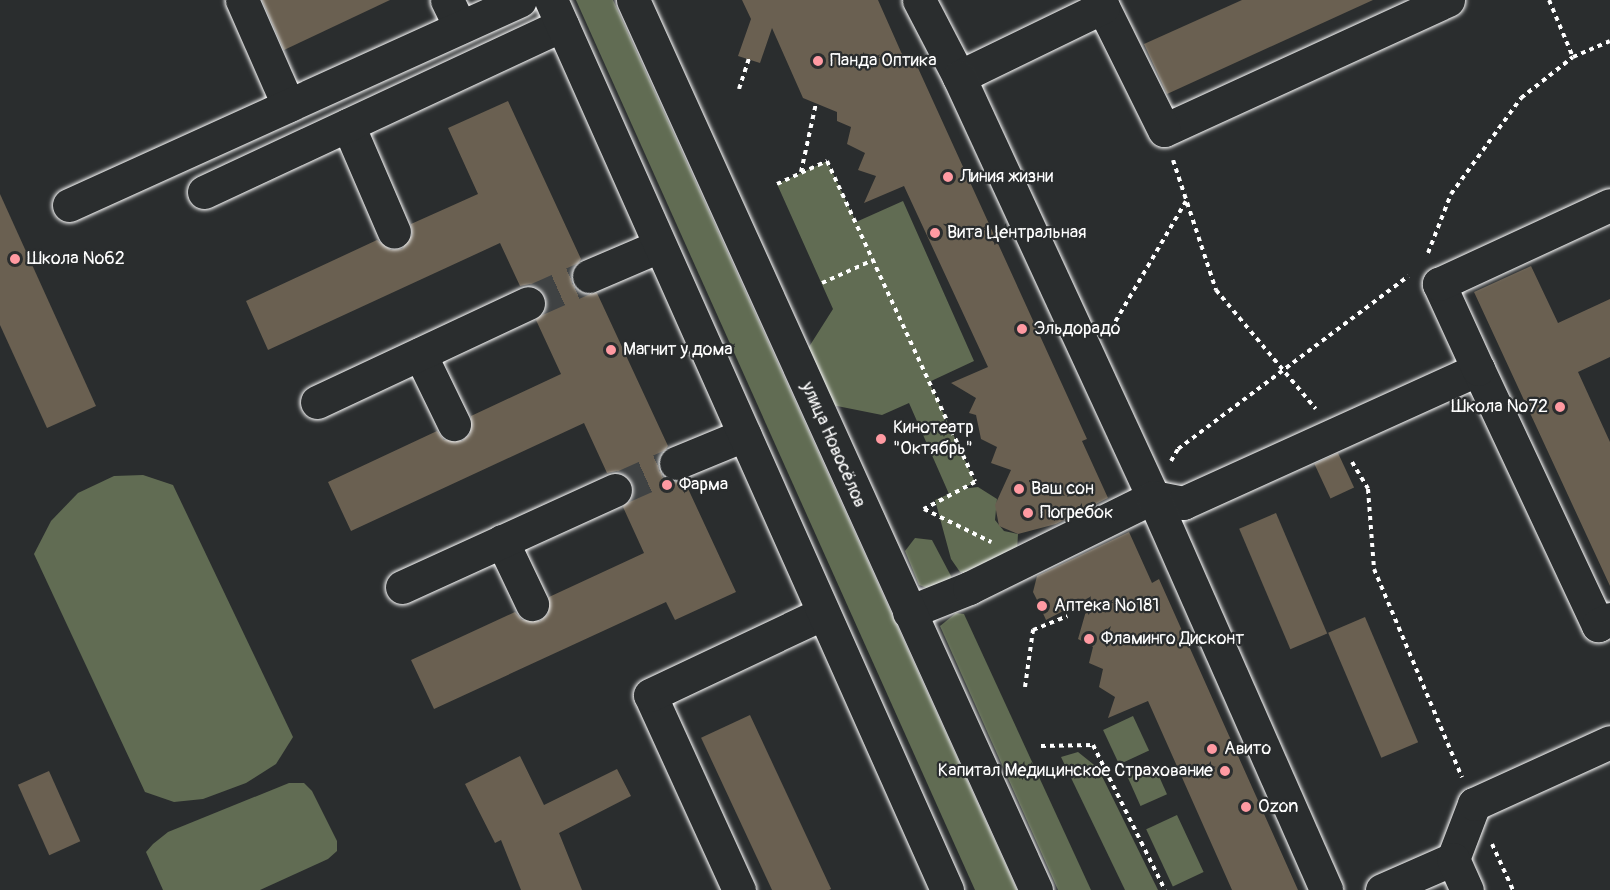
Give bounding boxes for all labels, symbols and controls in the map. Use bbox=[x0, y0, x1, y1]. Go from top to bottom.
place label: Панда Оптика bbox=[830, 50, 937, 72]
marker: Панда Оптика bbox=[811, 54, 825, 68]
place label: Линия жизни bbox=[960, 166, 1053, 188]
marker: Линия жизни bbox=[941, 170, 955, 184]
place label: Вита Центральная bbox=[947, 222, 1087, 244]
marker: Вита Центральная bbox=[928, 226, 942, 240]
place label: Школа №62 bbox=[27, 248, 125, 270]
marker: Школа №62 bbox=[8, 252, 22, 266]
place label: Эльдорадо bbox=[1034, 318, 1120, 340]
marker: Эльдорадо bbox=[1015, 322, 1029, 336]
place label: Магнит у дома bbox=[623, 339, 733, 361]
marker: Магнит у дома bbox=[604, 343, 618, 357]
street label: улица Новосёлов bbox=[796, 379, 870, 511]
place label: Школа №72 bbox=[1451, 396, 1548, 418]
marker: Школа №72 bbox=[1553, 400, 1567, 414]
place label: Кинотеатр "Октябрь" bbox=[893, 418, 974, 460]
marker: Кинотеатр "Октябрь" bbox=[874, 432, 888, 446]
place label: Фарма bbox=[679, 474, 728, 496]
marker: Фарма bbox=[660, 478, 674, 492]
place label: Ваш сон bbox=[1031, 478, 1094, 500]
marker: Ваш сон bbox=[1012, 482, 1026, 496]
place label: Погребок bbox=[1040, 502, 1113, 524]
marker: Погребок bbox=[1021, 506, 1035, 520]
place label: Аптека №181 bbox=[1054, 595, 1159, 617]
marker: Аптека №181 bbox=[1035, 599, 1049, 613]
place label: Фламинго Дисконт bbox=[1101, 628, 1244, 650]
marker: Фламинго Дисконт bbox=[1082, 632, 1096, 646]
place label: Авито bbox=[1224, 738, 1271, 760]
marker: Авито bbox=[1205, 742, 1219, 756]
place label: Капитал Медицинское Страхование bbox=[938, 760, 1213, 782]
marker: Капитал Медицинское Страхование bbox=[1218, 764, 1232, 778]
place label: Ozon bbox=[1258, 796, 1298, 818]
marker: Ozon bbox=[1239, 800, 1253, 814]

